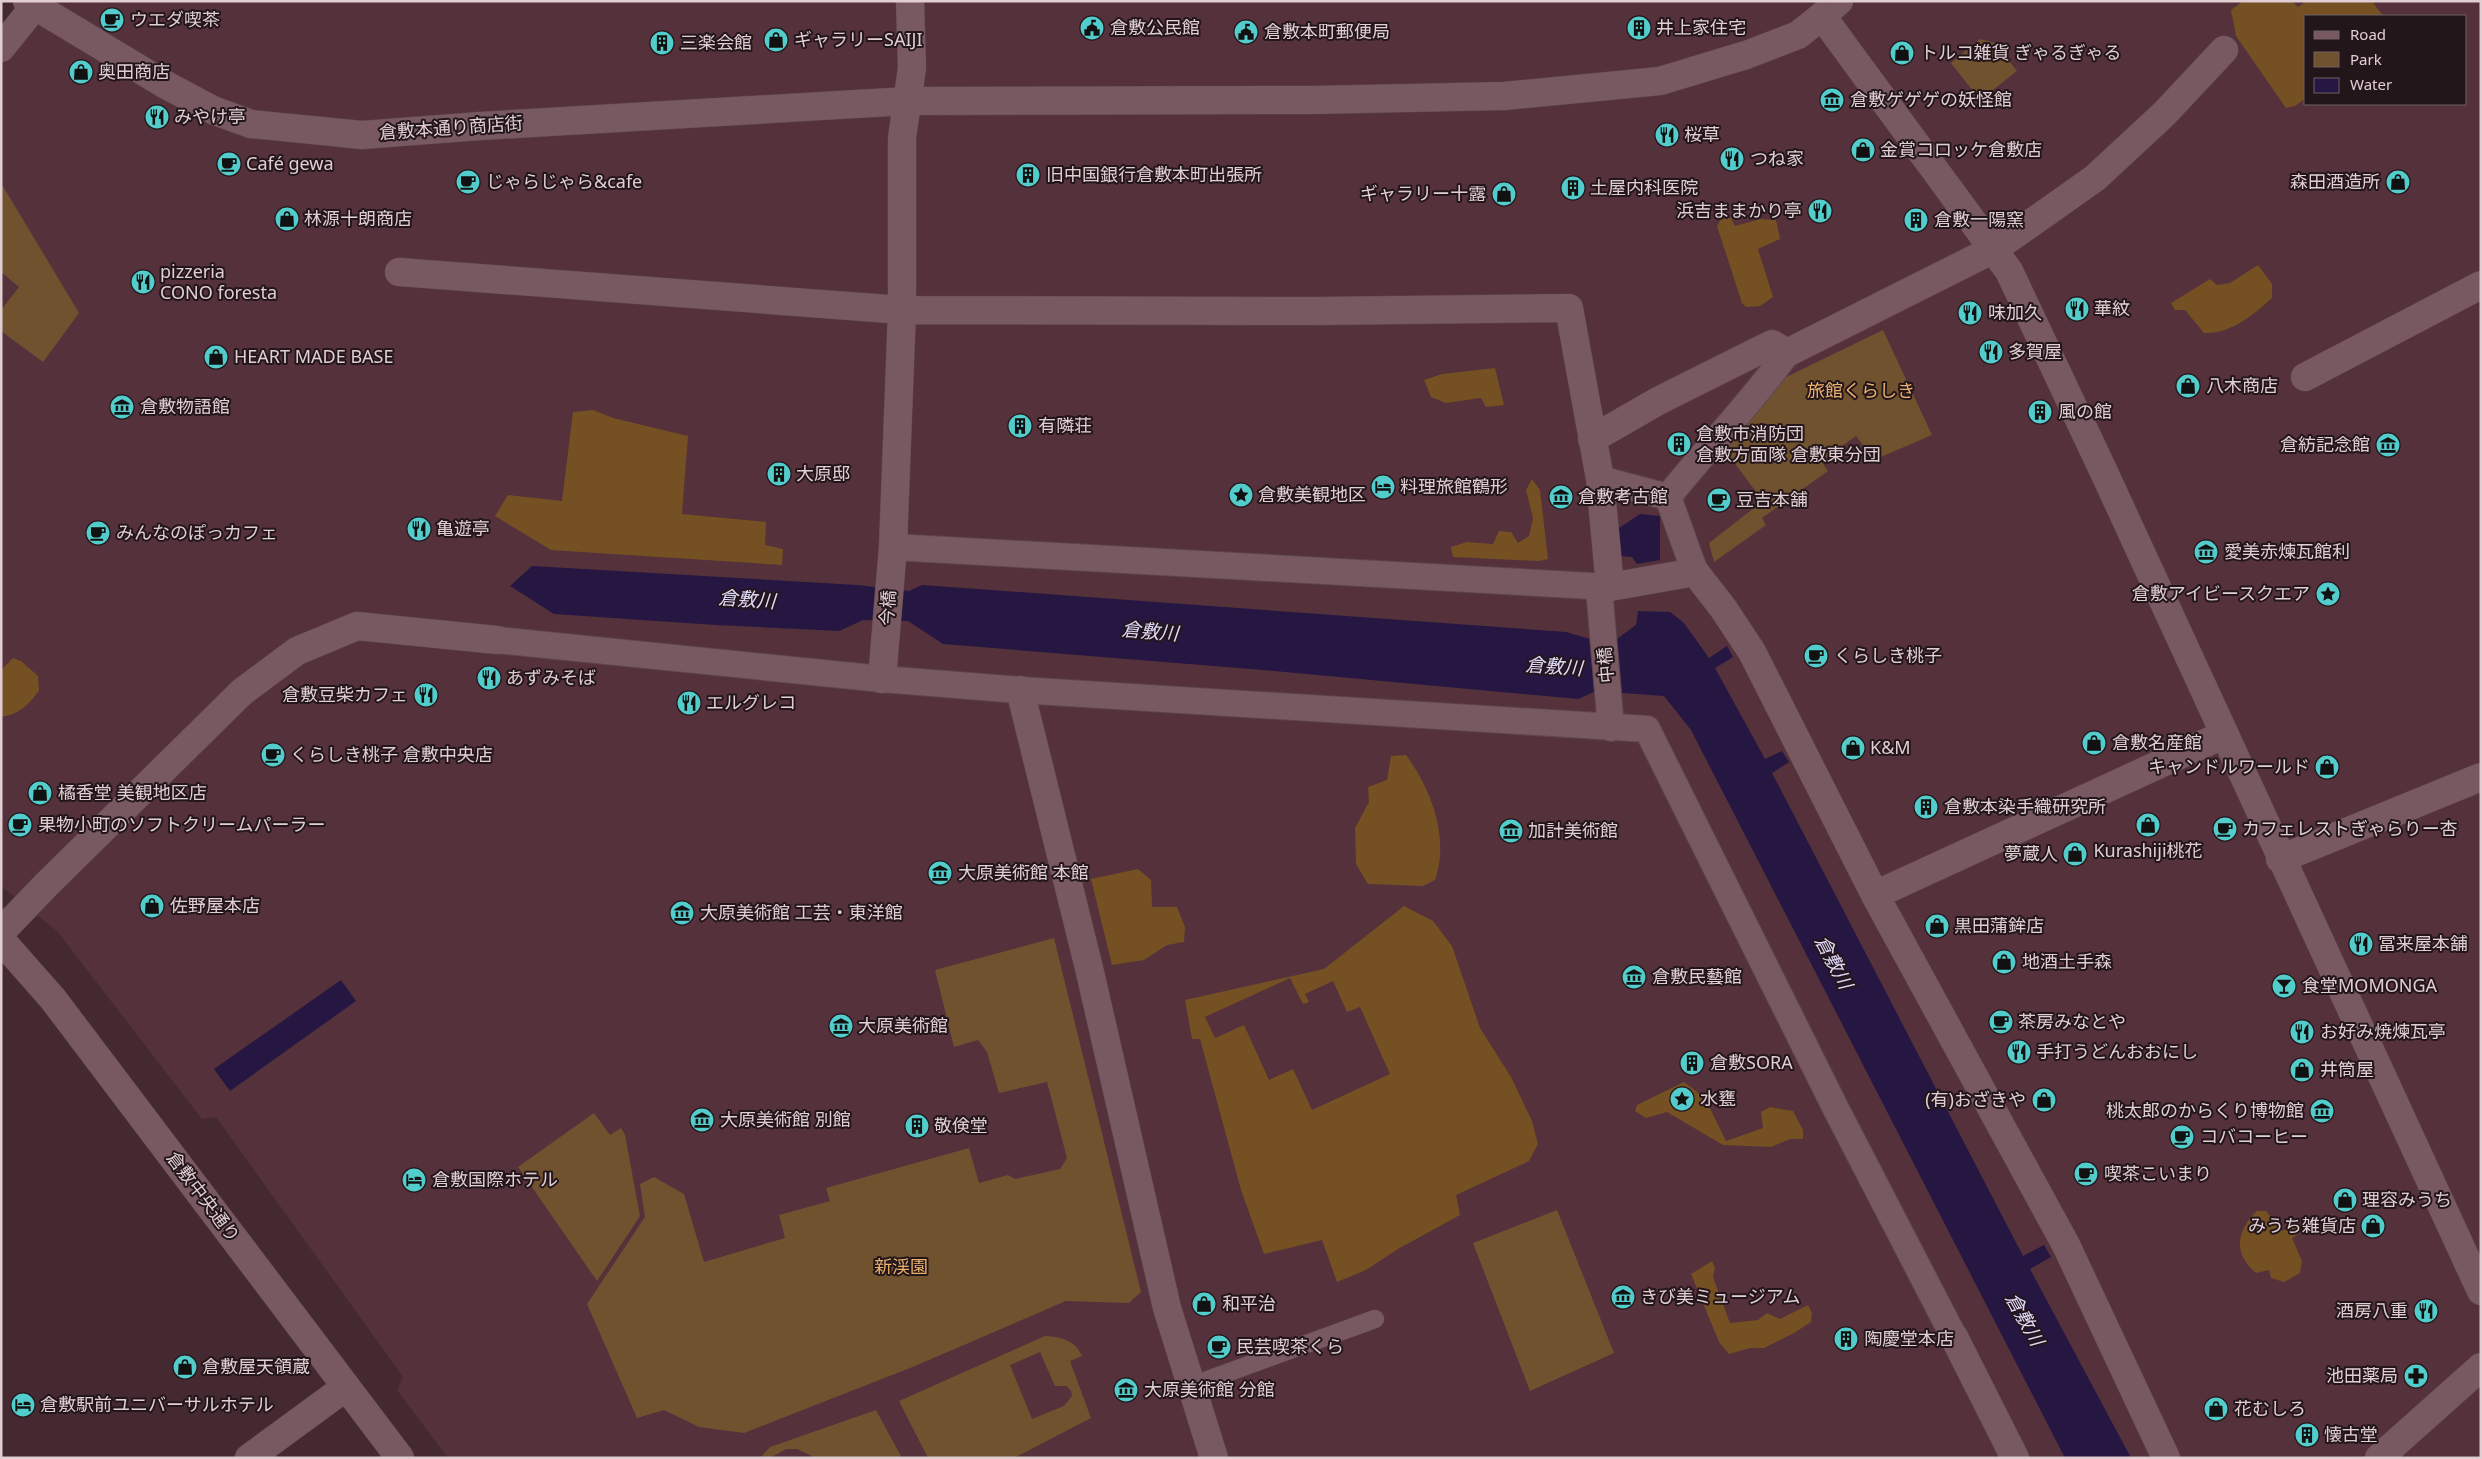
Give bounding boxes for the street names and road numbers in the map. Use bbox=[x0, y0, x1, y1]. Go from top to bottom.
street label: 倉敷本通り商店街 bbox=[378, 110, 524, 144]
street label: 今橋 bbox=[874, 589, 900, 627]
street label: 中橋 bbox=[1591, 646, 1619, 684]
street label: 倉敷中央通り bbox=[162, 1146, 246, 1247]

